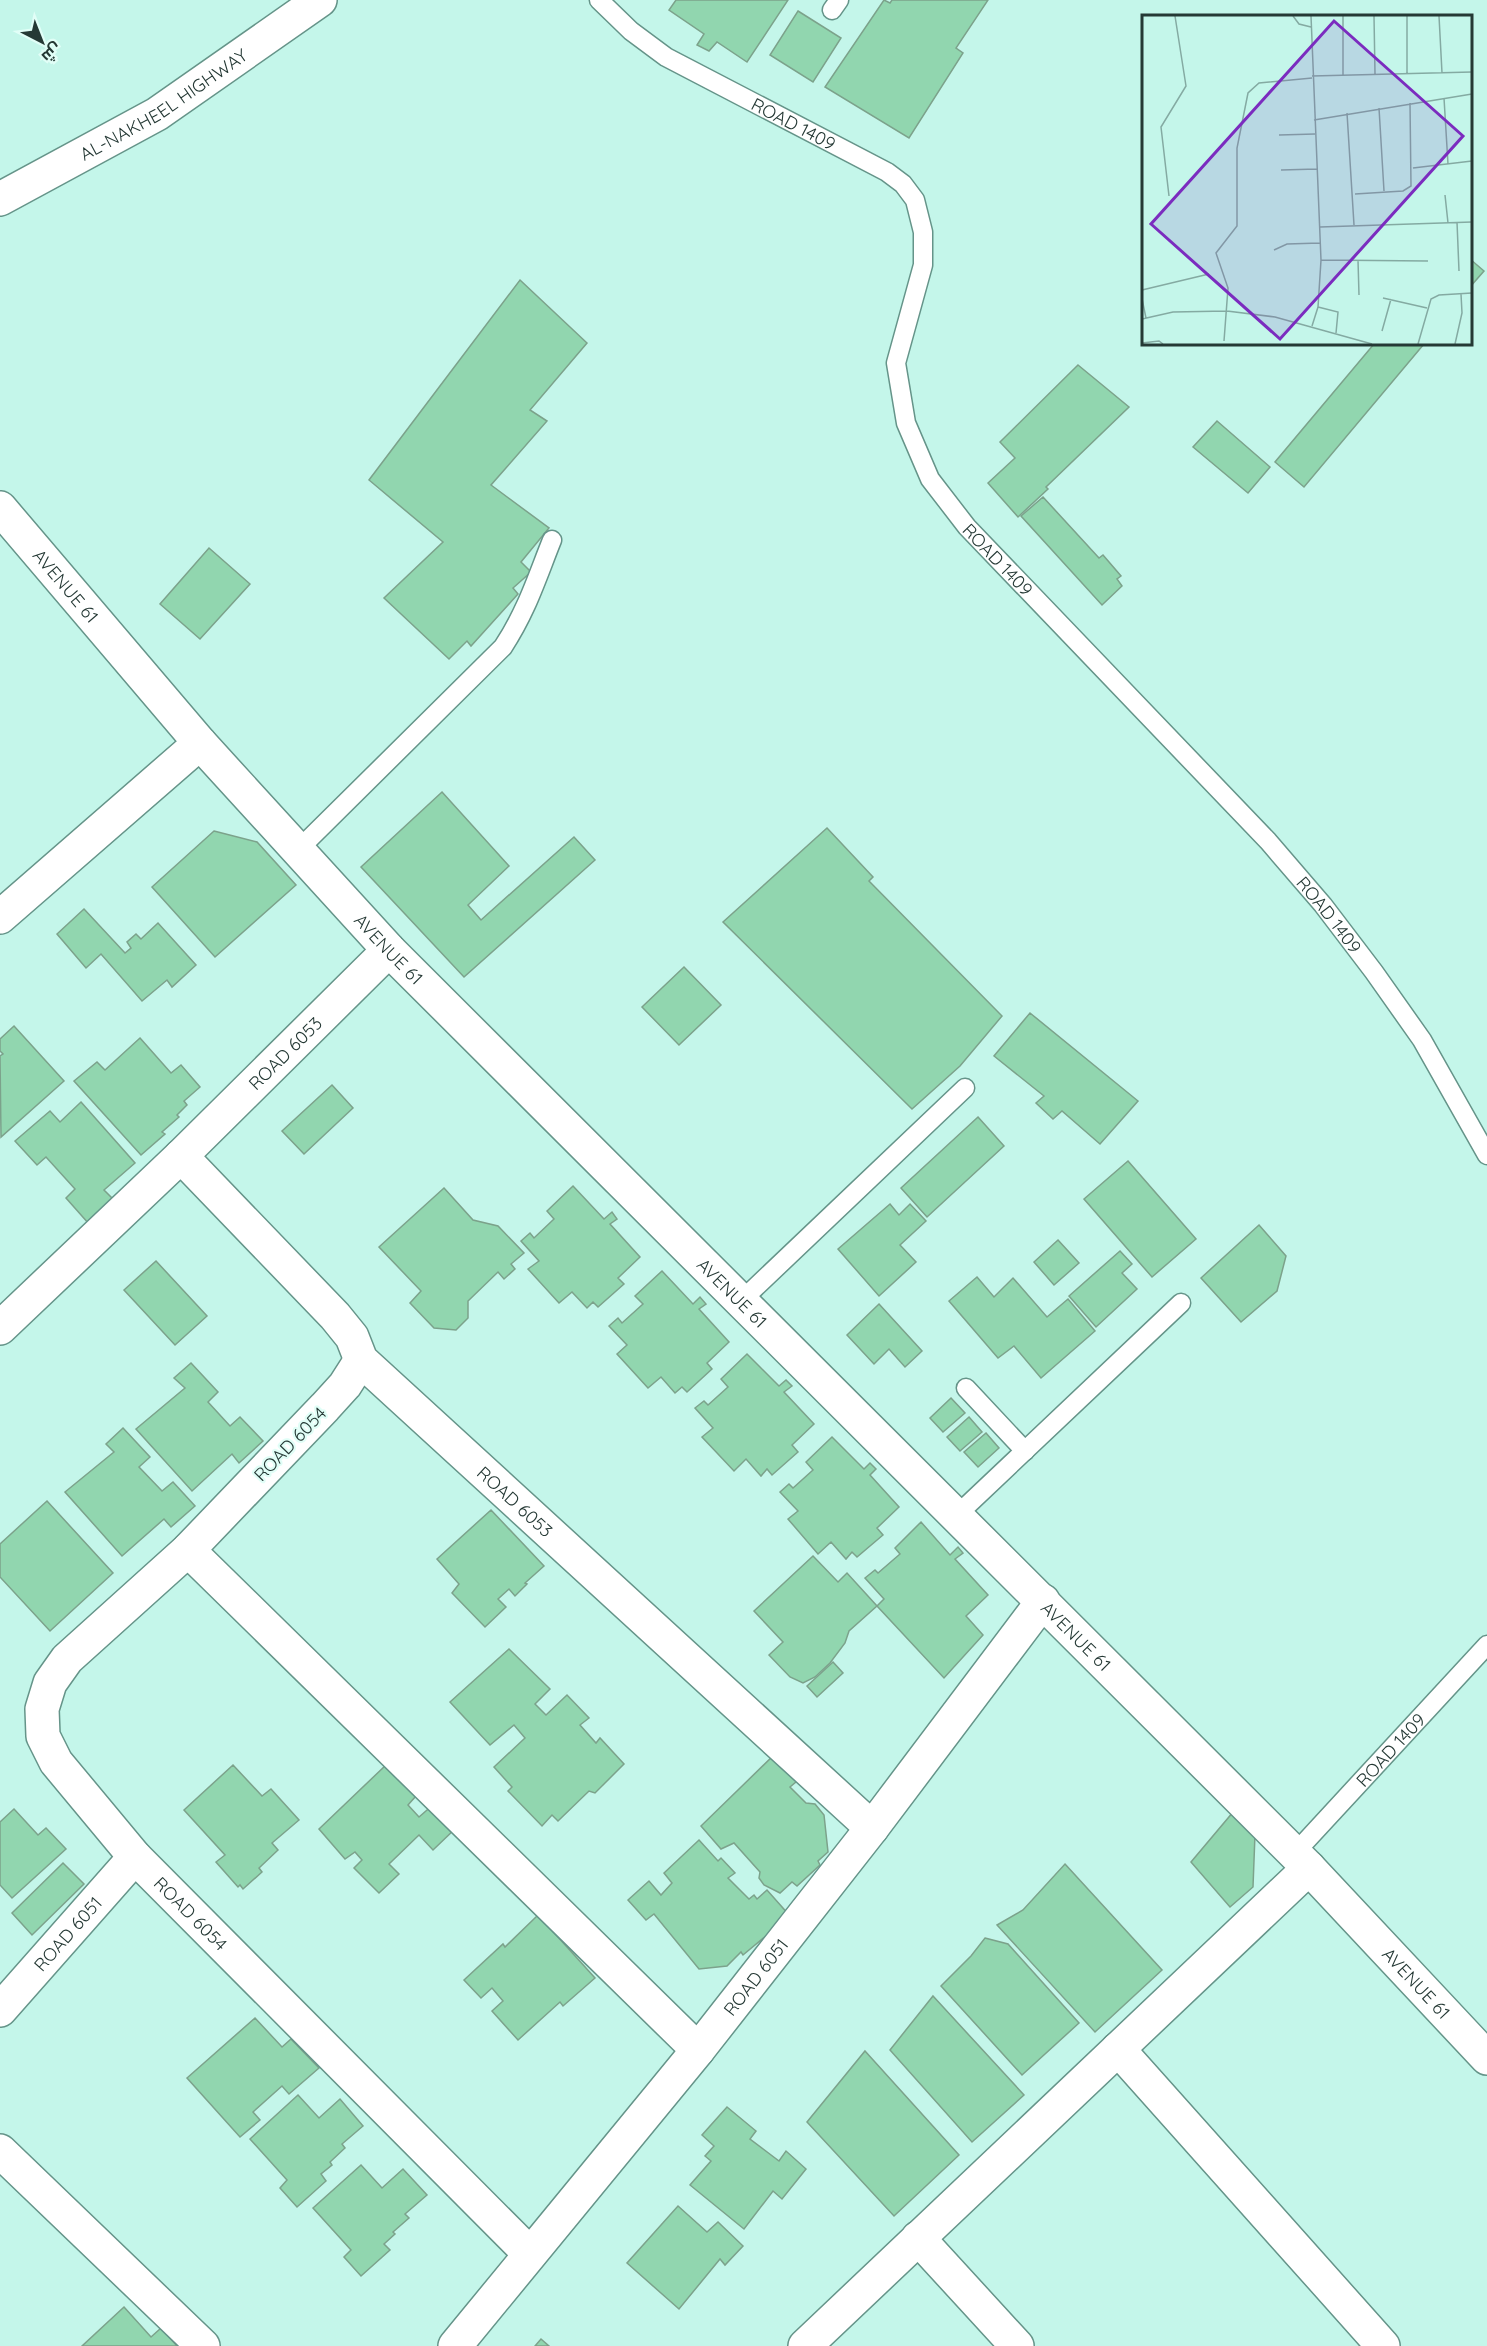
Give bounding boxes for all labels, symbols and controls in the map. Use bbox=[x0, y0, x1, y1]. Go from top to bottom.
north arrow bbox=[12, 12, 72, 72]
inset map bbox=[1142, 15, 1472, 345]
text: ش bbox=[38, 39, 66, 67]
street label: AL-NAKHEEL HIGHWAY bbox=[75, 43, 252, 165]
street label: ROAD 1409 bbox=[748, 92, 840, 155]
street label: ROAD 1409 bbox=[958, 518, 1038, 600]
street label: AVENUE 61 bbox=[28, 544, 104, 627]
street label: ROAD 1409 bbox=[1292, 871, 1367, 958]
street label: AVENUE 61 bbox=[350, 909, 428, 989]
street label: ROAD 6053 bbox=[243, 1012, 327, 1095]
street label: AVENUE 61 bbox=[693, 1253, 772, 1332]
street label: ROAD 6054 bbox=[249, 1402, 331, 1486]
street label: ROAD 6053 bbox=[473, 1461, 558, 1542]
street label: AVENUE 61 bbox=[1037, 1596, 1116, 1676]
street label: ROAD 1409 bbox=[1351, 1708, 1430, 1791]
street label: ROAD 6054 bbox=[149, 1872, 233, 1955]
street label: ROAD 6051 bbox=[28, 1891, 107, 1976]
street label: ROAD 6051 bbox=[718, 1933, 793, 2020]
street label: AVENUE 61 bbox=[1378, 1942, 1456, 2023]

